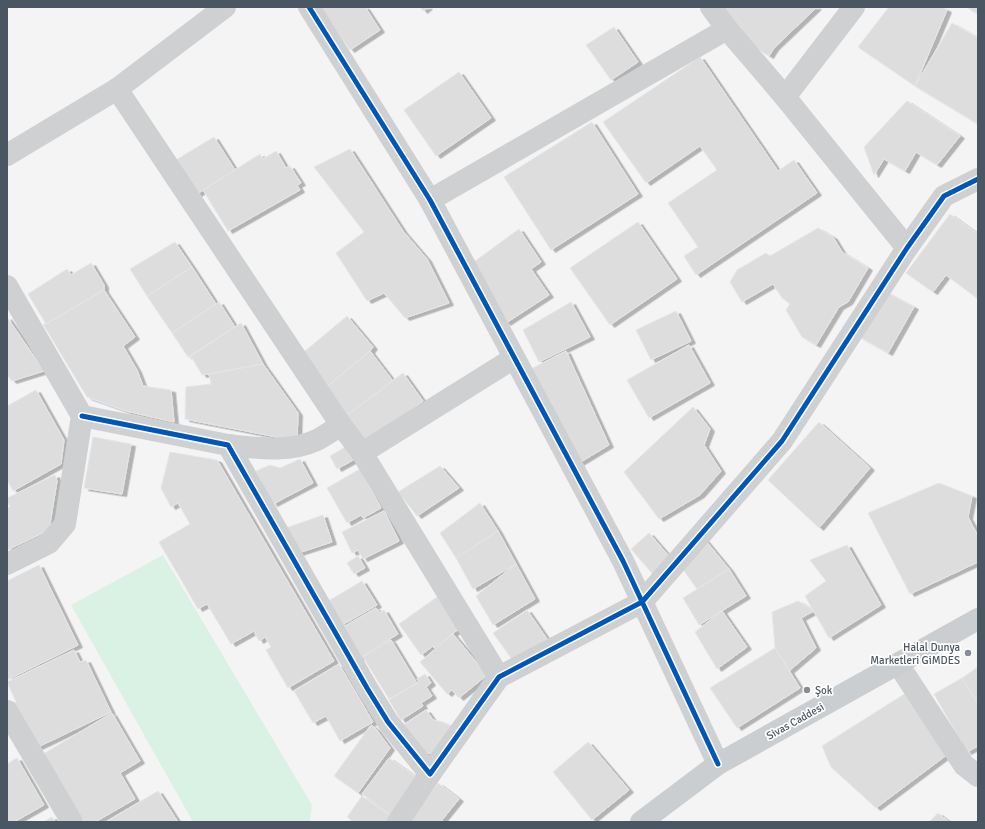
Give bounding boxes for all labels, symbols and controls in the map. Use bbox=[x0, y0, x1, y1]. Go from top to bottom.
place label: Halal Dunya Marketleri GiMDES bbox=[870, 641, 960, 667]
marker: Halal Dunya Marketleri GiMDES bbox=[963, 648, 973, 658]
place label: Şok bbox=[815, 684, 833, 697]
marker: Şok bbox=[802, 685, 812, 695]
street label: Sivas Caddesi bbox=[764, 700, 826, 743]

